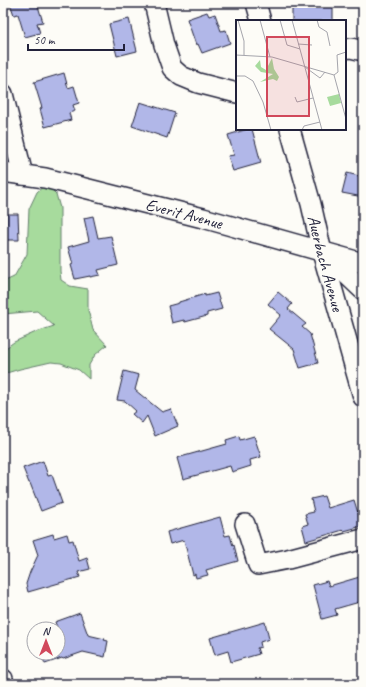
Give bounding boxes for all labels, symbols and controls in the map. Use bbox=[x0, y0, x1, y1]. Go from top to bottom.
inset map bbox=[236, 20, 346, 130]
scale bar bbox=[28, 26, 124, 52]
text: 50 m bbox=[34, 32, 56, 48]
street label: Everit Avenue bbox=[144, 194, 226, 234]
street label: Auerbach Avenue bbox=[303, 213, 349, 315]
north arrow bbox=[26, 621, 66, 661]
text: N bbox=[43, 624, 52, 638]

